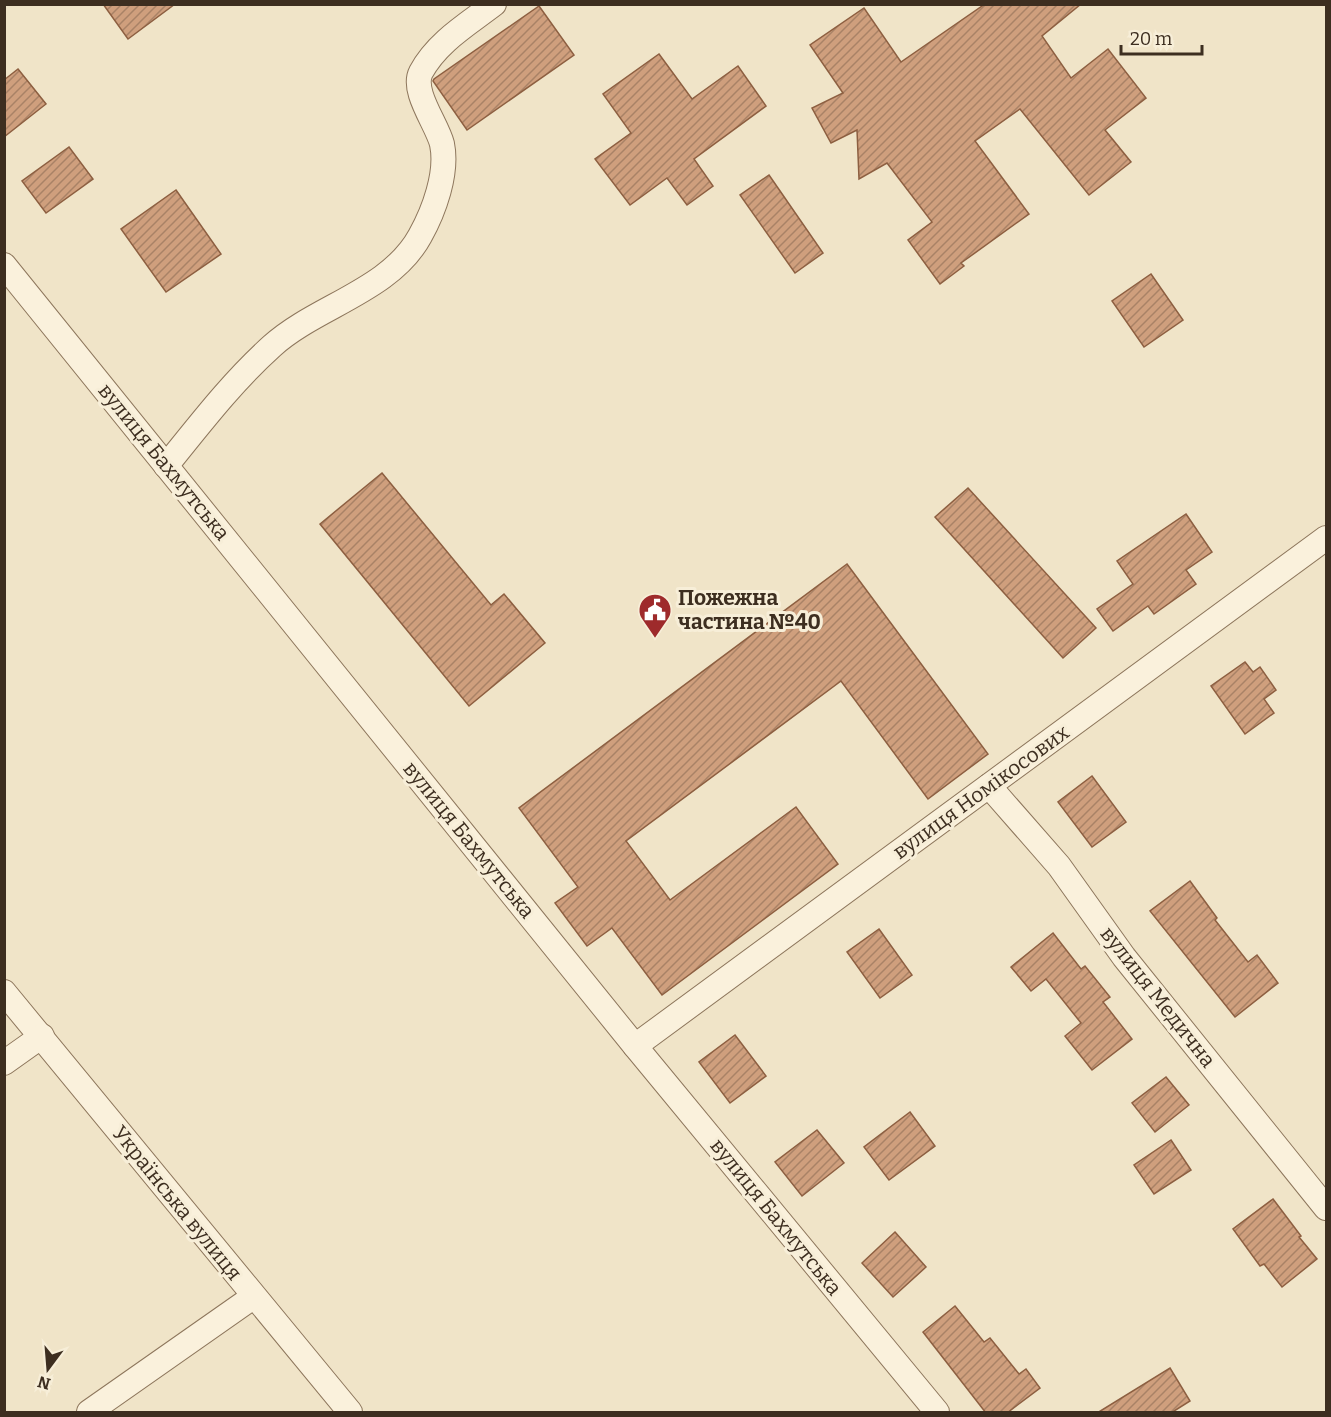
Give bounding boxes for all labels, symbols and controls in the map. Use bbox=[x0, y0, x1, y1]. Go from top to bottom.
scale bar bbox=[1121, 18, 1202, 56]
text: 20 m bbox=[1130, 28, 1172, 50]
street label: вулиця Бахмутська bbox=[93, 378, 236, 546]
place label: Пожежна частина №40 bbox=[678, 585, 821, 635]
public building icon: Пожежна частина №40 bbox=[637, 592, 673, 639]
street label: вулиця Номікосових bbox=[888, 719, 1075, 865]
street label: вулиця Бахмутська bbox=[398, 756, 541, 924]
street label: вулиця Медична bbox=[1095, 921, 1221, 1073]
street label: Українська вулиця bbox=[107, 1120, 247, 1286]
street label: вулиця Бахмутська bbox=[705, 1133, 848, 1301]
north arrow bbox=[18, 1339, 78, 1399]
text: N bbox=[35, 1372, 53, 1394]

